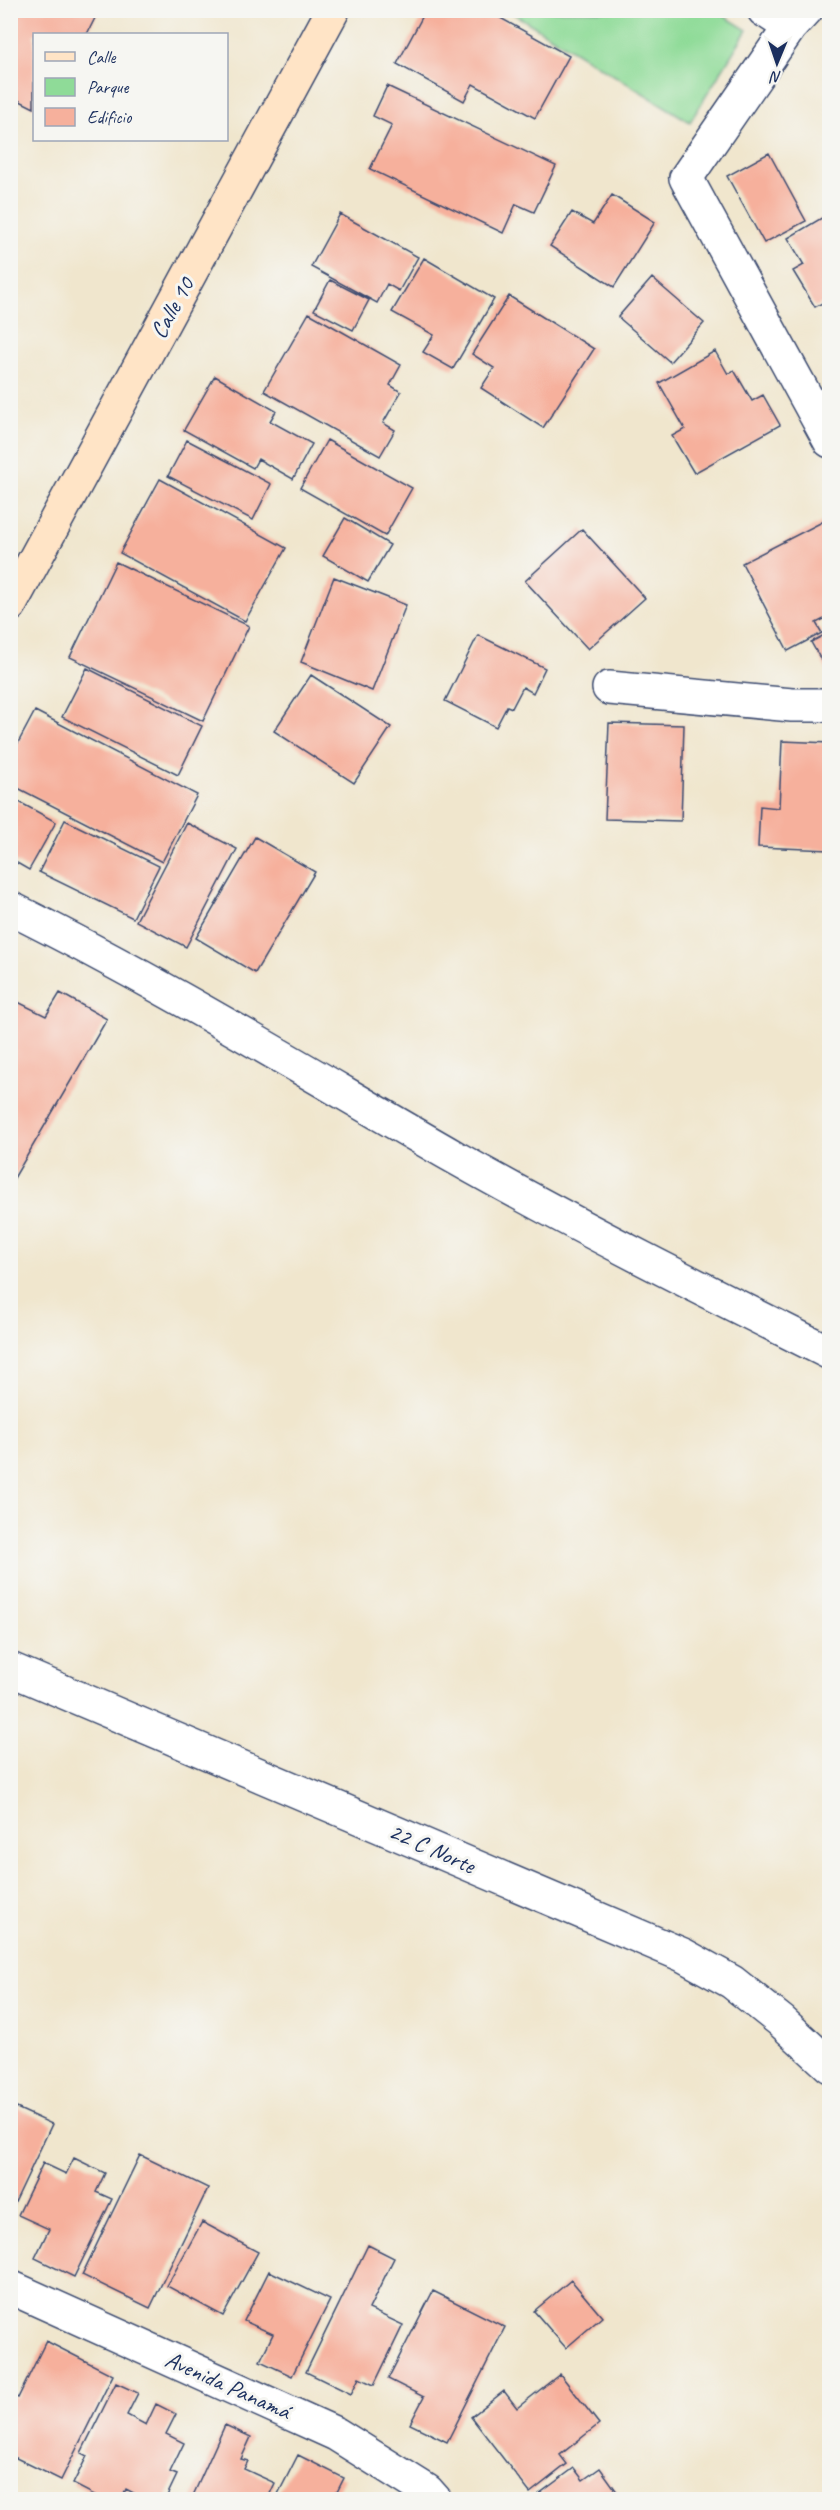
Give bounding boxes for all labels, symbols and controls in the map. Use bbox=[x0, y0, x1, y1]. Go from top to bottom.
legend bbox=[33, 33, 228, 141]
north arrow bbox=[747, 33, 807, 93]
text: Calle bbox=[87, 46, 116, 68]
text: N bbox=[768, 67, 782, 87]
text: Parque bbox=[87, 76, 129, 98]
text: Edificio bbox=[87, 106, 133, 128]
street label: Calle 10 bbox=[143, 270, 202, 344]
street label: 22 C Norte bbox=[384, 1816, 482, 1881]
street label: Avenida Panamá bbox=[161, 2344, 298, 2427]

